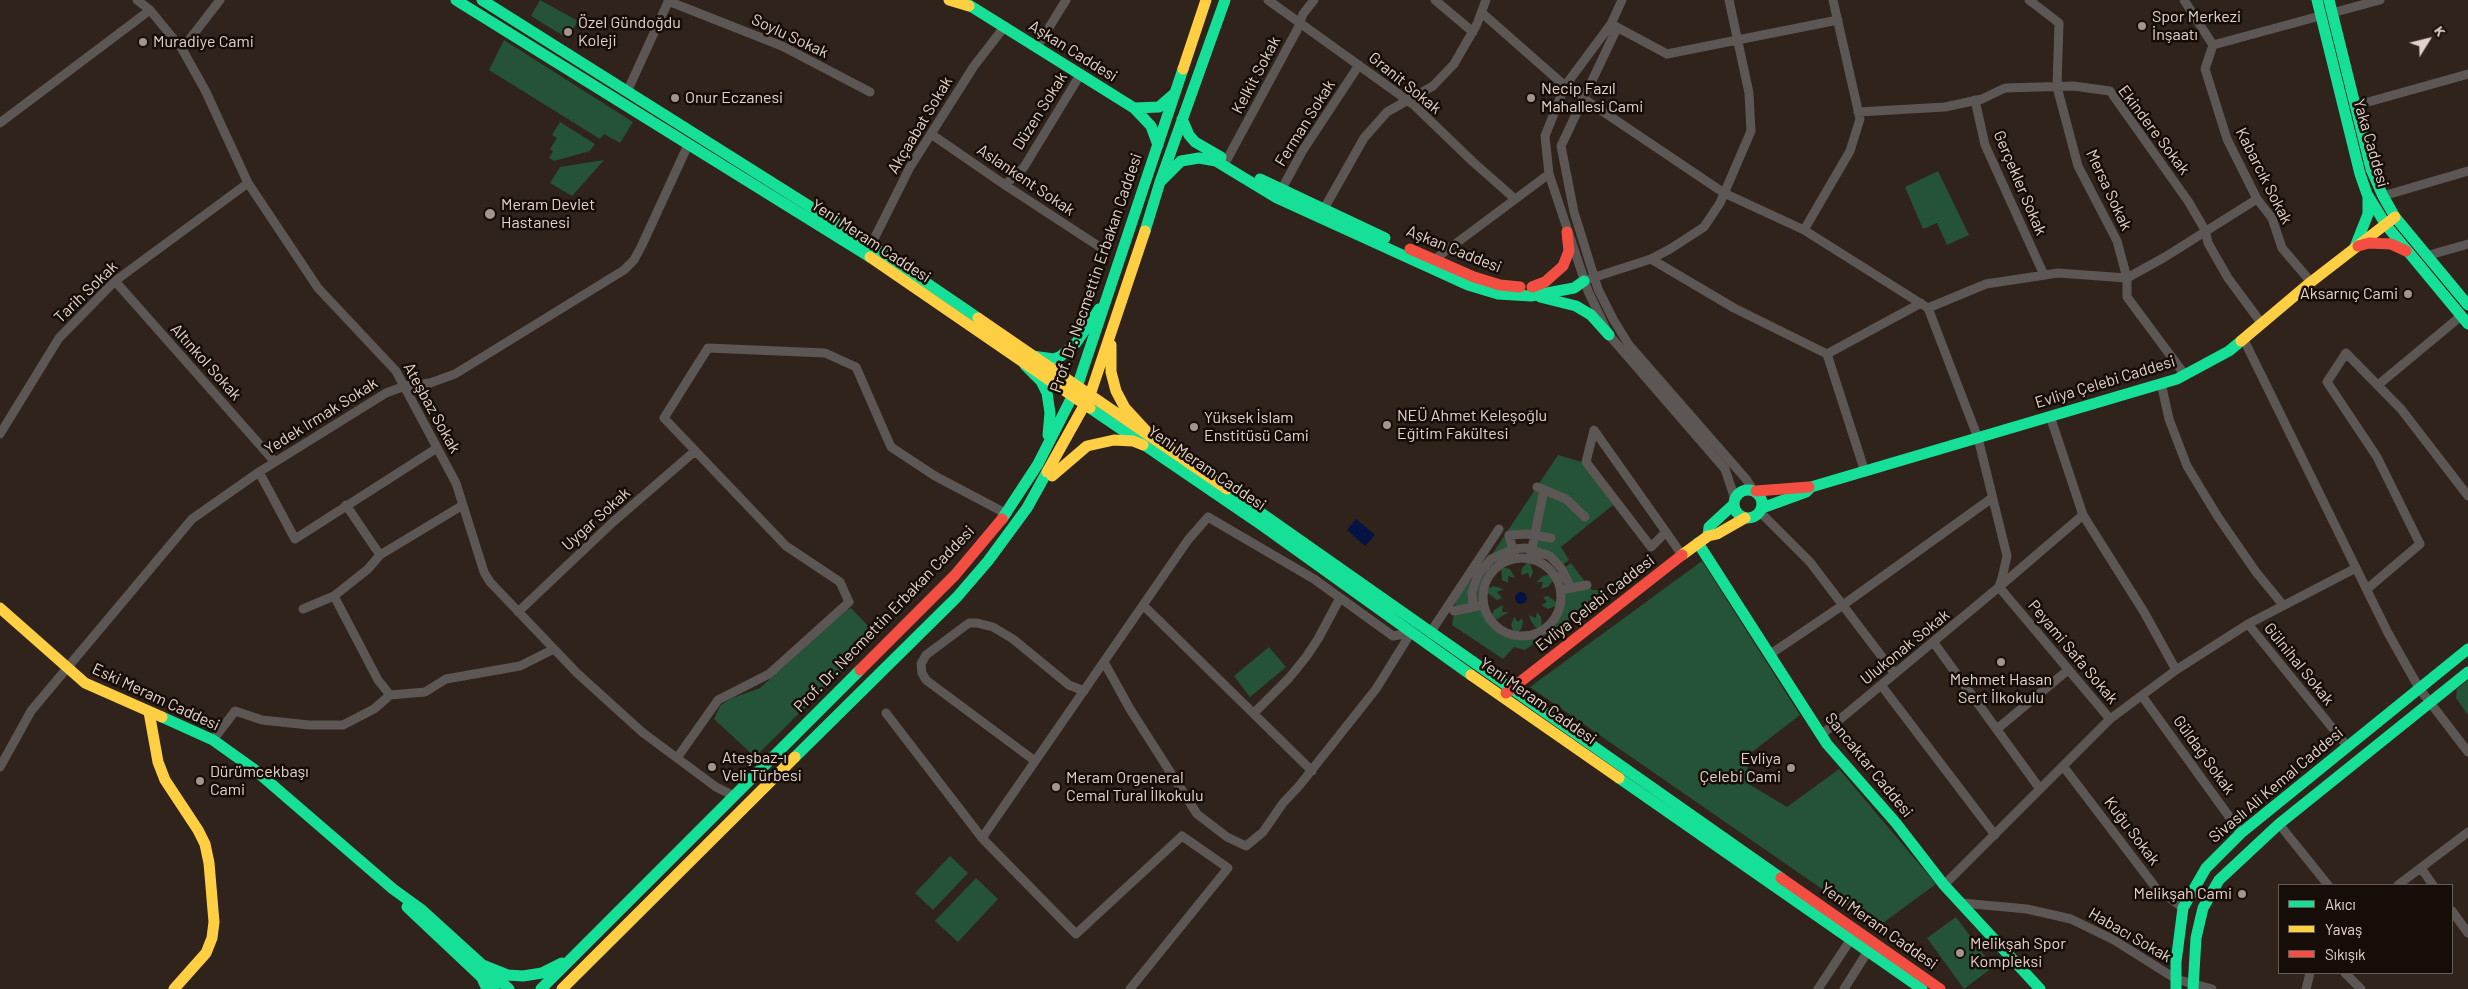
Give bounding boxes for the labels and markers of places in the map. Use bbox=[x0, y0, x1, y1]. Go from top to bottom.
place label: Spor Merkezi İnşaatı bbox=[2152, 7, 2241, 45]
place label: Özel Gündoğdu Koleji bbox=[578, 13, 681, 51]
marker: Spor Merkezi İnşaatı bbox=[2136, 20, 2148, 32]
marker: Özel Gündoğdu Koleji bbox=[562, 26, 574, 38]
place label: Muradiye Cami bbox=[153, 32, 254, 52]
marker: Muradiye Cami bbox=[137, 36, 149, 48]
place label: Necip Fazıl Mahallesi Cami bbox=[1541, 79, 1643, 117]
place label: Onur Eczanesi bbox=[685, 88, 783, 108]
marker: Onur Eczanesi bbox=[669, 92, 681, 104]
marker: Necip Fazıl Mahallesi Cami bbox=[1525, 92, 1537, 104]
place label: Meram Devlet Hastanesi bbox=[501, 195, 595, 233]
marker: Meram Devlet Hastanesi bbox=[483, 207, 497, 221]
place label: Aksarnıç Cami bbox=[2300, 284, 2398, 304]
marker: Aksarnıç Cami bbox=[2402, 288, 2414, 300]
place label: NEÜ Ahmet Keleşoğlu Eğitim Fakültesi bbox=[1397, 406, 1547, 444]
place label: Yüksek İslam Enstitüsü Cami bbox=[1204, 408, 1309, 446]
marker: NEÜ Ahmet Keleşoğlu Eğitim Fakültesi bbox=[1381, 419, 1393, 431]
marker: Yüksek İslam Enstitüsü Cami bbox=[1188, 421, 1200, 433]
marker: Mehmet Hasan Sert İlkokulu bbox=[1995, 656, 2007, 668]
place label: Mehmet Hasan Sert İlkokulu bbox=[1950, 670, 2052, 708]
place label: Ateşbaz-ı Veli Türbesi bbox=[722, 748, 802, 786]
place label: Evliya Çelebi Cami bbox=[1699, 749, 1781, 787]
marker: Ateşbaz-ı Veli Türbesi bbox=[706, 761, 718, 773]
place label: Dürümcekbaşı Cami bbox=[210, 762, 309, 800]
marker: Evliya Çelebi Cami bbox=[1785, 762, 1797, 774]
place label: Meram Orgeneral Cemal Tural İlkokulu bbox=[1066, 768, 1203, 806]
marker: Dürümcekbaşı Cami bbox=[194, 775, 206, 787]
marker: Meram Orgeneral Cemal Tural İlkokulu bbox=[1050, 781, 1062, 793]
place label: Melikşah Cami bbox=[2133, 884, 2232, 904]
marker: Melikşah Cami bbox=[2236, 888, 2248, 900]
place label: Melikşah Spor Kompleksi bbox=[1970, 934, 2066, 972]
marker: Melikşah Spor Kompleksi bbox=[1954, 947, 1966, 959]

